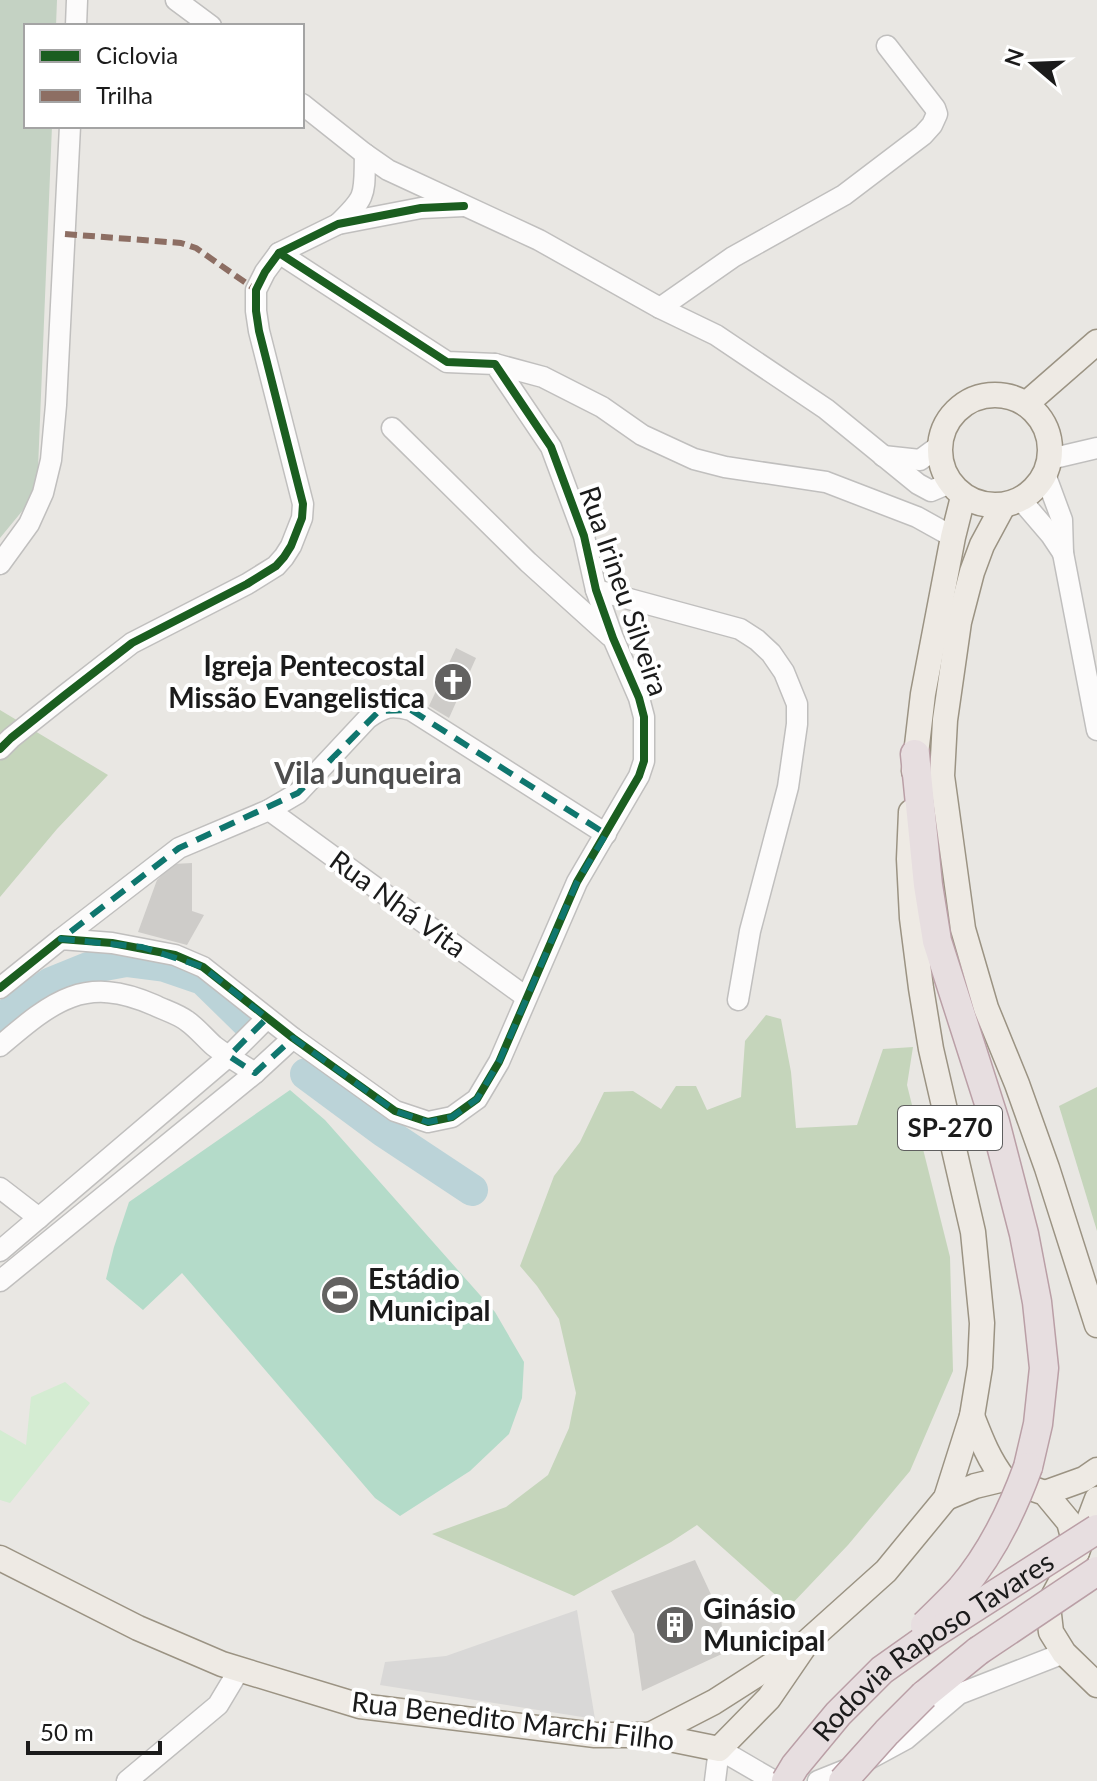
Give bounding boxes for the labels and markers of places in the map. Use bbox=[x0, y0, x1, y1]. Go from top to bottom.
place label: Igreja Pentecostal Missão Evangelistica bbox=[168, 648, 425, 714]
church icon: Igreja Pentecostal Missão Evangelistica bbox=[432, 661, 474, 703]
place label: Estádio Municipal bbox=[368, 1261, 491, 1327]
sports icon: Estádio Municipal bbox=[319, 1274, 361, 1316]
place label: Ginásio Municipal bbox=[703, 1591, 826, 1657]
building icon: Ginásio Municipal bbox=[654, 1604, 696, 1646]

